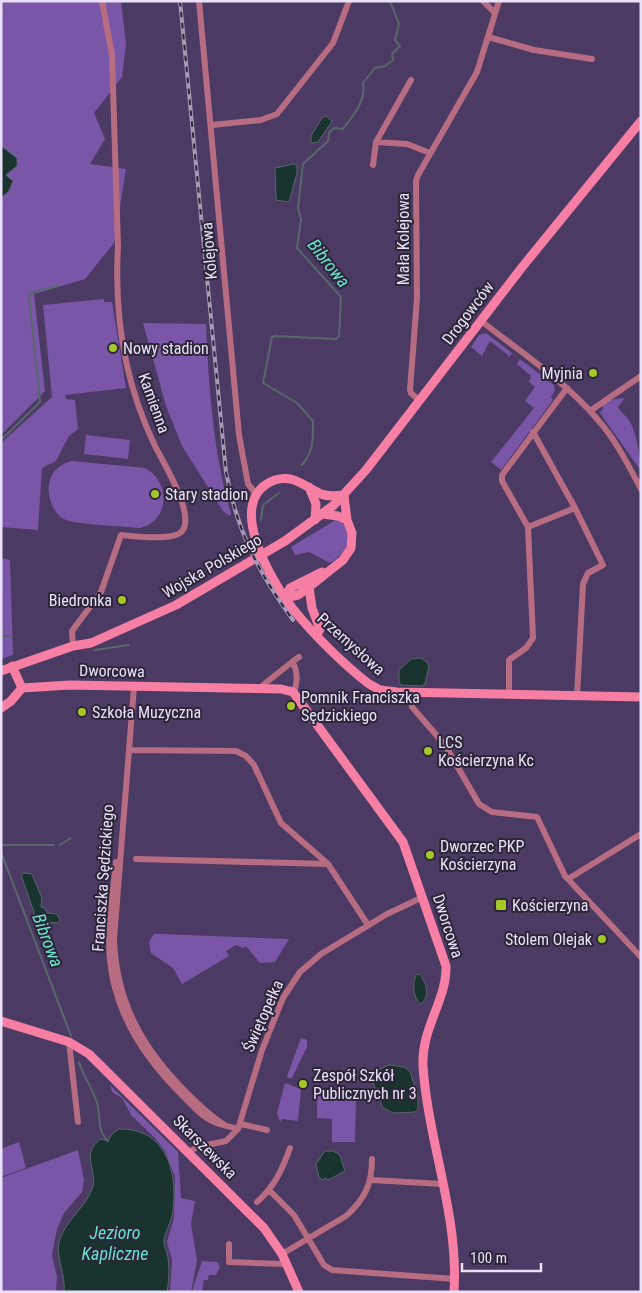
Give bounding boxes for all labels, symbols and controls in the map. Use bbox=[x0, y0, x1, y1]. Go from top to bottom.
street label: Mała Kolejowa bbox=[394, 193, 413, 285]
street label: Kolejowa bbox=[197, 222, 221, 280]
water label: Bibrowa bbox=[304, 235, 354, 291]
street label: Drogowców bbox=[438, 278, 498, 348]
place label: Nowy stadion bbox=[123, 339, 209, 358]
marker: Nowy stadion bbox=[107, 342, 119, 354]
place label: Myjnia bbox=[542, 364, 583, 383]
marker: Myjnia bbox=[587, 367, 599, 379]
street label: Kamienna bbox=[134, 370, 174, 436]
place label: Stary stadion bbox=[165, 485, 248, 504]
marker: Stary stadion bbox=[149, 488, 161, 500]
street label: Wojska Polskiego bbox=[159, 530, 265, 602]
place label: Biedronka bbox=[49, 591, 112, 610]
marker: Biedronka bbox=[116, 594, 128, 606]
street label: Przemysłowa bbox=[313, 609, 389, 679]
street label: Dworcowa bbox=[79, 661, 145, 681]
place label: Pomnik Franciszka Sędzickiego bbox=[301, 688, 420, 725]
marker: Pomnik Franciszka Sędzickiego bbox=[285, 700, 297, 712]
place label: Szkoła Muzyczna bbox=[92, 703, 201, 722]
marker: Szkoła Muzyczna bbox=[76, 706, 88, 718]
place label: LCS Kościerzyna Kc bbox=[438, 733, 534, 770]
marker: LCS Kościerzyna Kc bbox=[422, 745, 434, 757]
street label: Franciszka Sędzickiego bbox=[88, 804, 118, 952]
place label: Dworzec PKP Kościerzyna bbox=[440, 837, 524, 874]
marker: Dworzec PKP Kościerzyna bbox=[424, 849, 436, 861]
street label: Dworcowa bbox=[429, 892, 467, 960]
place label: Kościerzyna bbox=[512, 896, 588, 915]
marker: Kościerzyna bbox=[494, 898, 508, 912]
water label: Bibrowa bbox=[28, 910, 68, 970]
place label: Stolem Olejak bbox=[505, 930, 593, 949]
marker: Stolem Olejak bbox=[596, 933, 608, 945]
street label: Świętopełka bbox=[239, 977, 287, 1055]
place label: Zespół Szkół Publicznych nr 3 bbox=[313, 1066, 417, 1103]
marker: Zespół Szkół Publicznych nr 3 bbox=[297, 1078, 309, 1090]
street label: Skarszewska bbox=[169, 1111, 241, 1183]
water label: Jezioro Kapliczne bbox=[82, 1222, 148, 1264]
scale bar bbox=[462, 1240, 541, 1272]
text: 100 m bbox=[470, 1249, 507, 1267]

